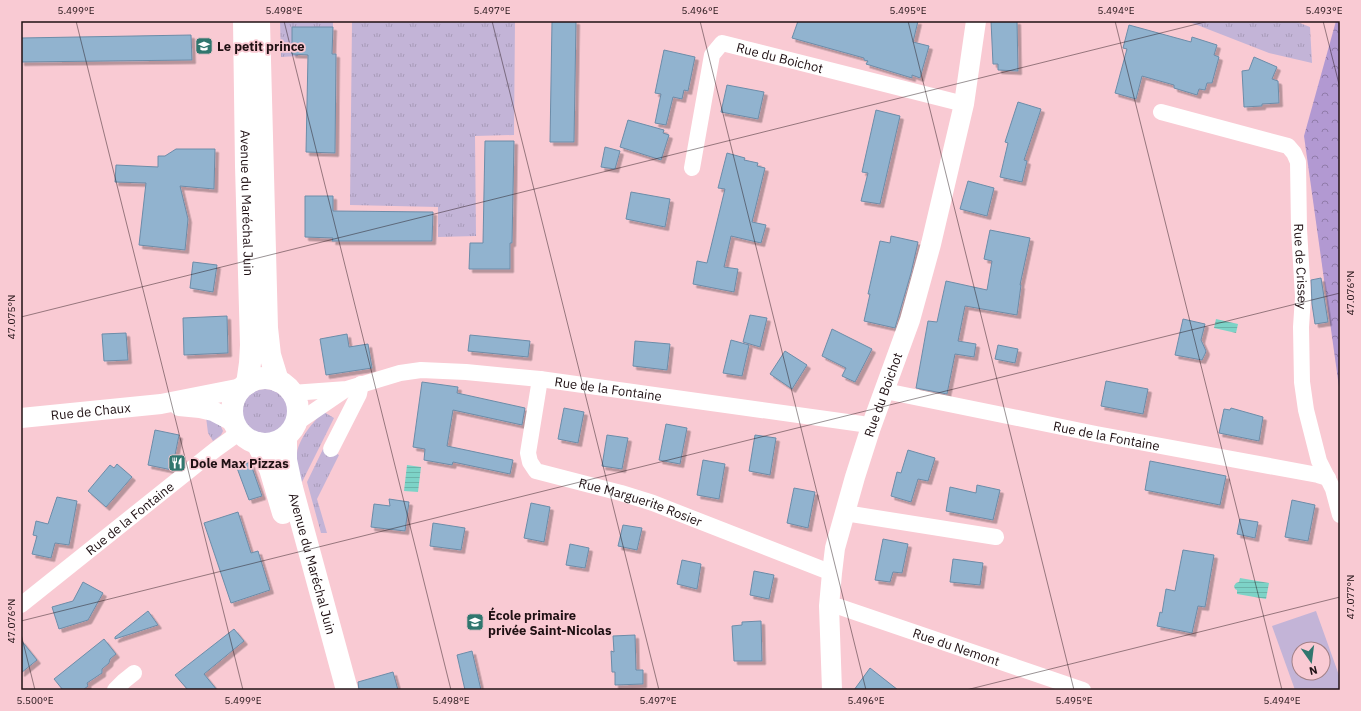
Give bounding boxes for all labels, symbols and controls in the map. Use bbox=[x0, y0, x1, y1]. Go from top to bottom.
text: 5.499°E bbox=[57, 4, 95, 17]
text: 5.498°E bbox=[265, 4, 303, 17]
text: 5.497°E bbox=[473, 4, 511, 17]
text: 5.496°E bbox=[681, 4, 719, 17]
text: 5.495°E bbox=[889, 4, 927, 17]
text: 5.494°E bbox=[1097, 4, 1135, 17]
text: 5.493°E bbox=[1305, 4, 1343, 17]
school or university icon: Le petit prince bbox=[194, 36, 214, 56]
place label: Le petit prince bbox=[217, 38, 305, 55]
street label: Rue du Boichot bbox=[735, 38, 825, 77]
street label: Avenue du Maréchal Juin bbox=[237, 130, 258, 276]
street label: Rue de Crissey bbox=[1290, 223, 1312, 310]
text: 47.076°N bbox=[1344, 271, 1357, 315]
text: 47.075°N bbox=[5, 295, 18, 339]
street label: Rue du Boichot bbox=[860, 350, 906, 439]
street label: Rue de la Fontaine bbox=[553, 373, 663, 404]
street label: Rue de Chaux bbox=[50, 399, 132, 423]
street label: Rue de la Fontaine bbox=[1052, 417, 1161, 454]
restaurant icon: Dole Max Pizzas bbox=[167, 453, 187, 473]
place label: Dole Max Pizzas bbox=[190, 455, 289, 472]
street label: Rue Marguerite Rosier bbox=[577, 474, 705, 530]
street label: Rue de la Fontaine bbox=[82, 478, 177, 559]
street label: Avenue du Maréchal Juin bbox=[285, 491, 340, 636]
text: 47.077°N bbox=[1344, 575, 1357, 619]
text: 47.076°N bbox=[5, 599, 18, 643]
place label: École primaire privée Saint-Nicolas bbox=[488, 607, 612, 639]
school or university icon: École primaire privée Saint-Nicolas bbox=[465, 612, 485, 632]
street label: Rue du Nemont bbox=[911, 624, 1002, 669]
north arrow bbox=[1291, 641, 1331, 681]
text: N bbox=[1308, 663, 1319, 678]
text: 5.500°E bbox=[16, 694, 54, 707]
text: 5.499°E bbox=[224, 694, 262, 707]
text: 5.498°E bbox=[432, 694, 470, 707]
text: 5.497°E bbox=[639, 694, 677, 707]
text: 5.496°E bbox=[847, 694, 885, 707]
text: 5.495°E bbox=[1055, 694, 1093, 707]
text: 5.494°E bbox=[1263, 694, 1301, 707]

